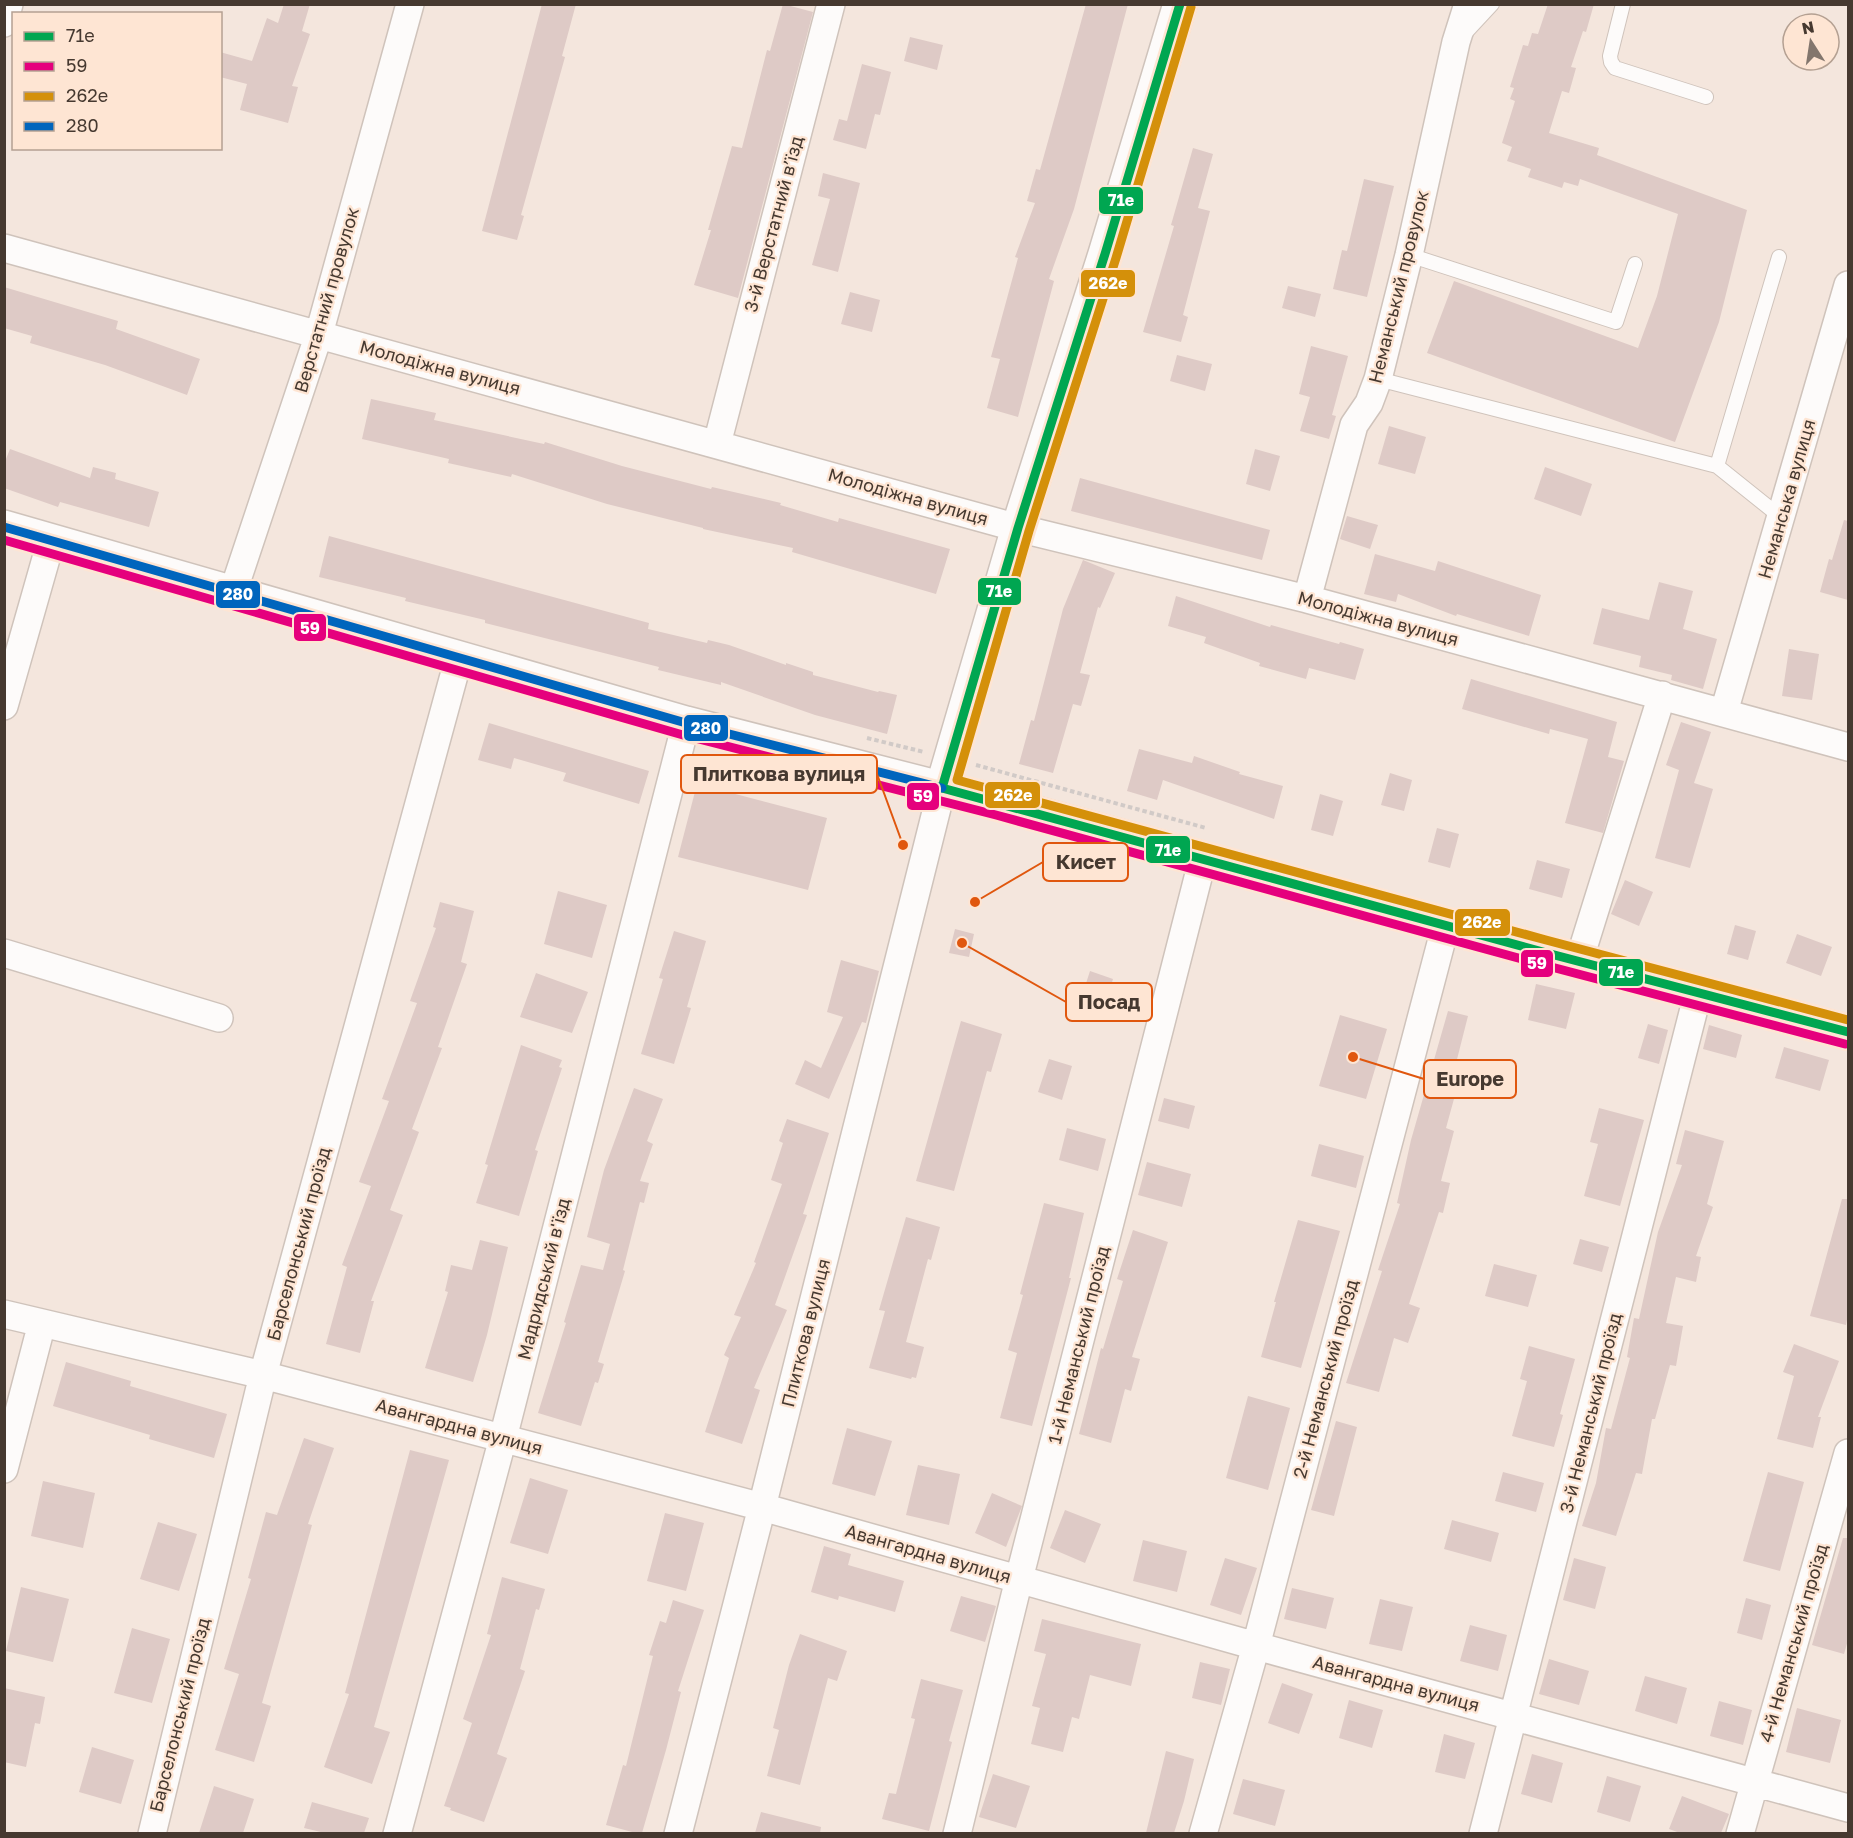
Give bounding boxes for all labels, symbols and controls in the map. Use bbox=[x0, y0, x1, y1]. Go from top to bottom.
legend bbox=[12, 12, 222, 150]
north arrow bbox=[1781, 12, 1841, 72]
text: N bbox=[1800, 16, 1816, 38]
text: 71е bbox=[66, 24, 95, 46]
text: 59 bbox=[66, 54, 87, 76]
text: 262е bbox=[66, 84, 108, 106]
text: 280 bbox=[66, 114, 99, 136]
street label: 3-й Верстатний в’їзд bbox=[739, 133, 807, 314]
line badge: 71е bbox=[1098, 186, 1144, 215]
street label: Неманський провулок bbox=[1363, 188, 1433, 386]
text: 71е bbox=[1108, 190, 1134, 210]
street label: Верстатний провулок bbox=[289, 204, 363, 395]
line badge: 262е bbox=[1080, 269, 1136, 298]
text: 262е bbox=[1088, 273, 1128, 293]
street label: Молодіжна вулиця bbox=[357, 335, 523, 399]
street label: Неманська вулиця bbox=[1753, 416, 1819, 581]
street label: Молодіжна вулиця bbox=[826, 463, 991, 529]
line badge: 71е bbox=[977, 577, 1022, 606]
line badge: 280 bbox=[215, 580, 261, 609]
text: 71е bbox=[986, 581, 1012, 601]
text: 280 bbox=[223, 584, 253, 604]
street label: Молодіжна вулиця bbox=[1295, 586, 1461, 650]
line badge: 59 bbox=[293, 613, 327, 642]
text: 59 bbox=[300, 618, 320, 638]
line badge: 280 bbox=[683, 714, 729, 742]
text: 280 bbox=[691, 718, 721, 738]
callout: Плиткова вулиця bbox=[681, 755, 877, 793]
text: Плиткова вулиця bbox=[693, 761, 865, 785]
line badge: 262е bbox=[984, 781, 1041, 809]
line badge: 59 bbox=[906, 782, 940, 811]
text: 262е bbox=[993, 785, 1033, 805]
text: 59 bbox=[913, 786, 933, 806]
line badge: 71е bbox=[1145, 835, 1191, 864]
text: 71е bbox=[1155, 840, 1181, 860]
callout: Кисет bbox=[1043, 843, 1128, 881]
text: Кисет bbox=[1056, 849, 1116, 873]
line badge: 262е bbox=[1454, 908, 1511, 937]
text: 262е bbox=[1462, 912, 1502, 932]
line badge: 59 bbox=[1520, 949, 1554, 978]
text: 59 bbox=[1527, 953, 1547, 973]
line badge: 71е bbox=[1598, 958, 1644, 987]
text: 71е bbox=[1608, 962, 1634, 982]
callout: Посад bbox=[1066, 983, 1152, 1021]
text: Посад bbox=[1078, 989, 1141, 1013]
callout: Europe bbox=[1424, 1060, 1516, 1098]
text: Europe bbox=[1436, 1066, 1504, 1090]
street label: Барселонський проїзд bbox=[262, 1144, 335, 1343]
street label: Мадридський в'їзд bbox=[512, 1195, 574, 1362]
street label: 1-й Неманський проїзд bbox=[1043, 1243, 1113, 1446]
street label: Плиткова вулиця bbox=[776, 1256, 834, 1409]
street label: 2-й Неманський проїзд bbox=[1288, 1277, 1362, 1481]
street label: 3-й Неманський проїзд bbox=[1555, 1311, 1626, 1515]
street label: Авангардна вулиця bbox=[374, 1393, 545, 1459]
street label: Авангардна вулиця bbox=[843, 1519, 1014, 1587]
street label: 4-й Неманський проїзд bbox=[1754, 1541, 1832, 1744]
street label: Барселонський проїзд bbox=[144, 1615, 214, 1814]
street label: Авангардна вулиця bbox=[1311, 1650, 1482, 1716]

